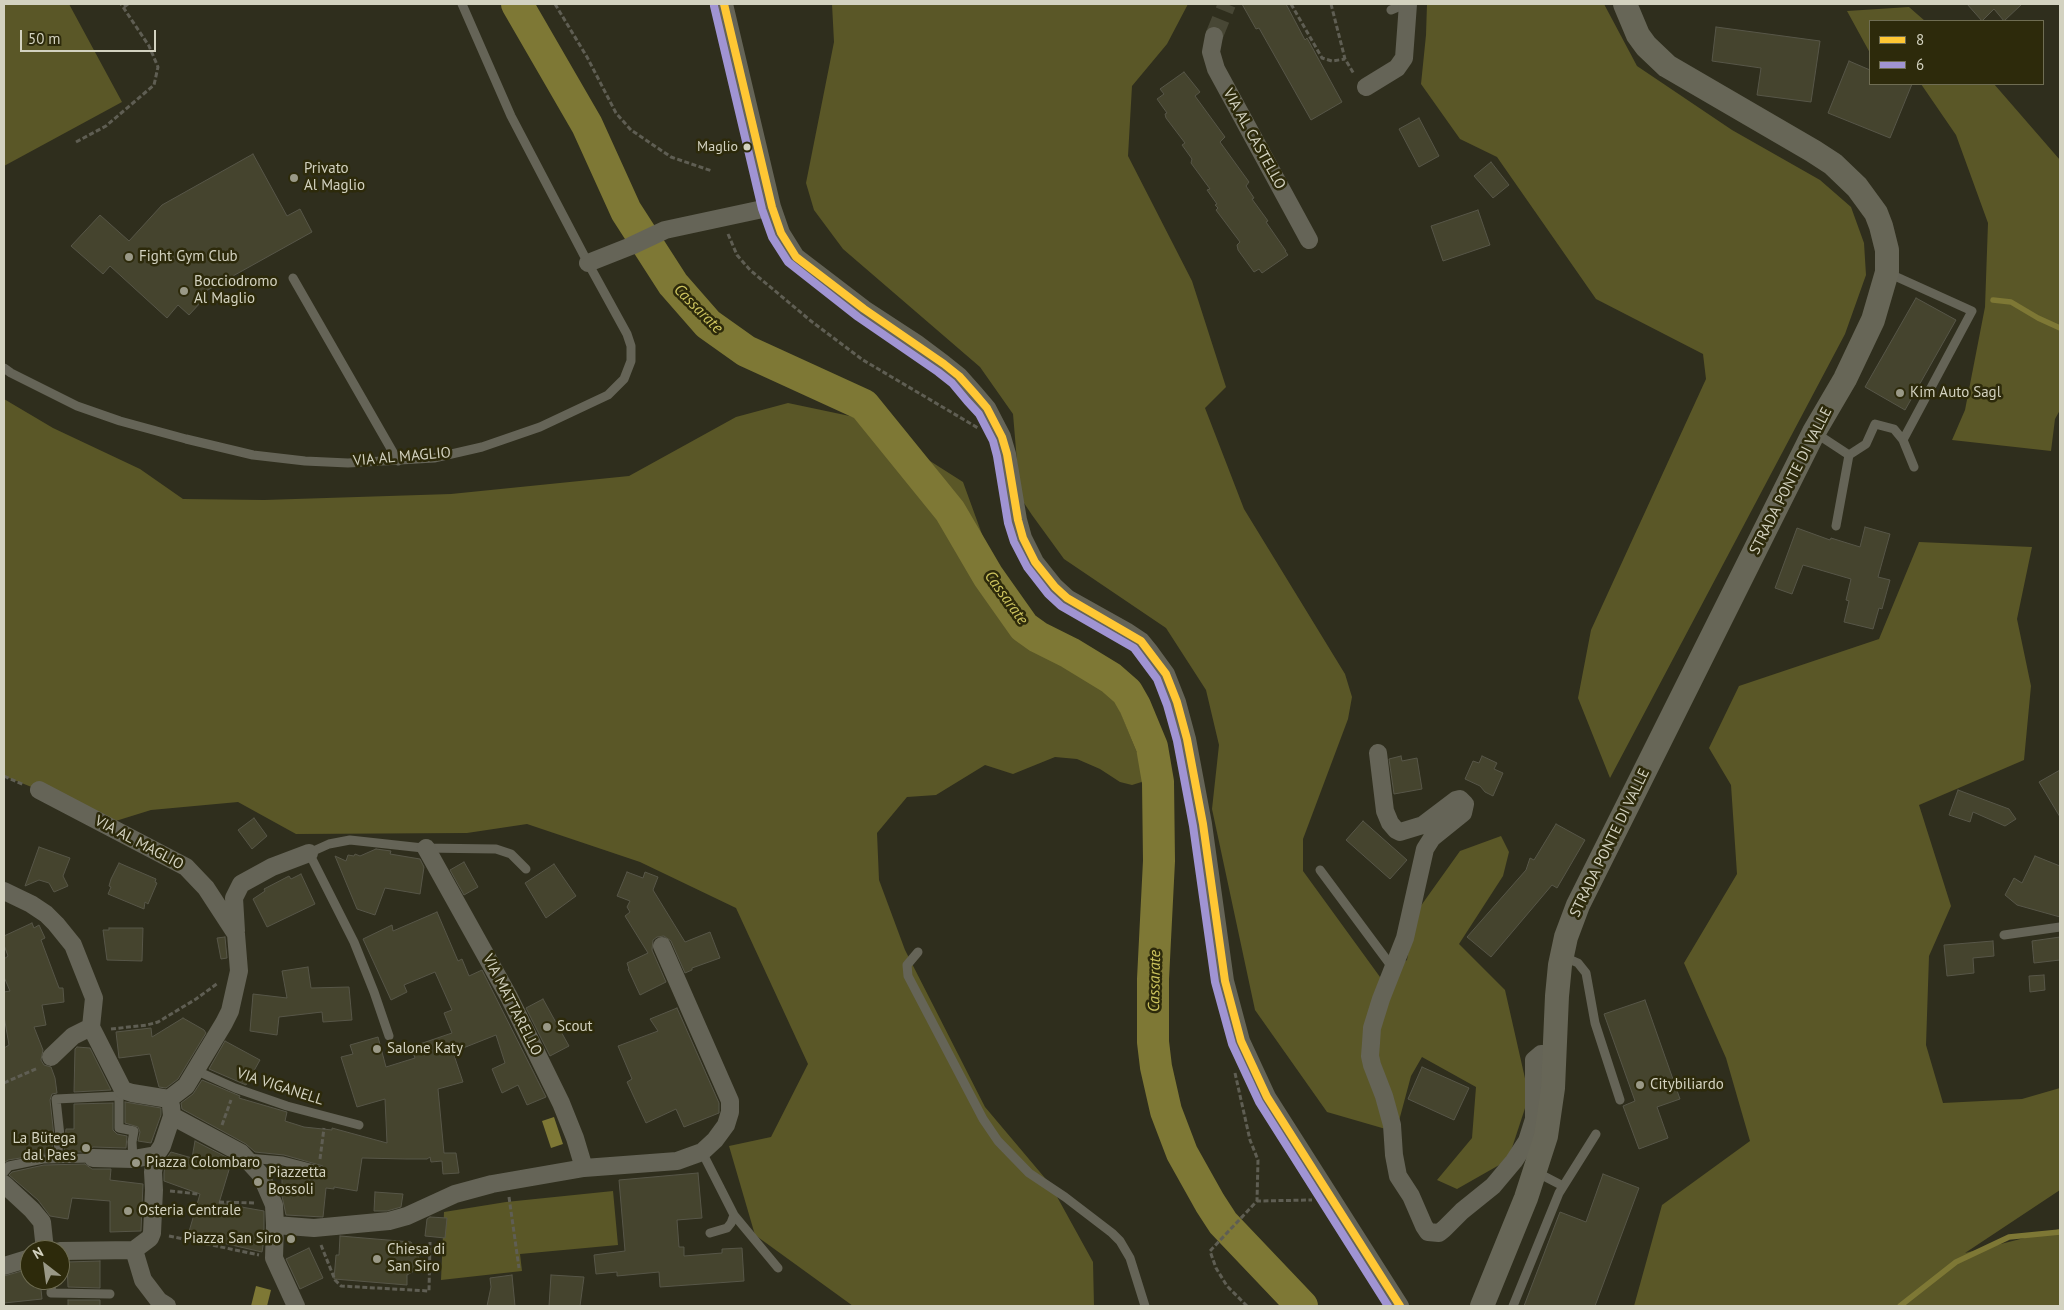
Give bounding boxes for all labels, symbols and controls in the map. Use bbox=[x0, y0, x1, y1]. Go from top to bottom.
scale bar bbox=[22, 20, 159, 52]
legend bbox=[1869, 20, 2044, 85]
text: 50 m bbox=[28, 29, 61, 48]
text: 8 bbox=[1916, 30, 1924, 49]
text: 6 bbox=[1916, 55, 1924, 74]
street label: VIA AL CASTELLO bbox=[1219, 86, 1289, 192]
place label: Maglio bbox=[697, 139, 738, 155]
marker: Maglio bbox=[742, 142, 752, 152]
place label: Privato Al Maglio bbox=[304, 160, 365, 195]
marker: Privato Al Maglio bbox=[288, 172, 300, 184]
place label: Fight Gym Club bbox=[139, 248, 238, 266]
marker: Fight Gym Club bbox=[123, 251, 135, 263]
place label: Bocciodromo Al Maglio bbox=[194, 273, 277, 308]
water label: Cassarate bbox=[669, 280, 727, 338]
marker: Bocciodromo Al Maglio bbox=[178, 285, 190, 297]
place label: Kim Auto Sagl bbox=[1910, 384, 2001, 402]
marker: Kim Auto Sagl bbox=[1894, 387, 1906, 399]
street label: STRADA PONTE DI VALLE bbox=[1746, 404, 1836, 558]
street label: VIA AL MAGLIO bbox=[352, 444, 452, 470]
water label: Cassarate bbox=[980, 567, 1032, 629]
street label: STRADA PONTE DI VALLE bbox=[1566, 766, 1654, 920]
street label: VIA AL MAGLIO bbox=[91, 812, 187, 874]
water label: Cassarate bbox=[1145, 950, 1165, 1012]
street label: VIA MATTARELLO bbox=[479, 951, 545, 1059]
place label: Scout bbox=[557, 1018, 593, 1036]
marker: Scout bbox=[541, 1021, 553, 1033]
place label: Salone Katy bbox=[387, 1040, 463, 1058]
marker: Salone Katy bbox=[371, 1043, 383, 1055]
street label: VIA VIGANELL bbox=[234, 1065, 326, 1109]
place label: Citybiliardo bbox=[1650, 1076, 1724, 1094]
marker: Citybiliardo bbox=[1634, 1079, 1646, 1091]
place label: La Bütega dal Paes bbox=[12, 1130, 76, 1165]
marker: La Bütega dal Paes bbox=[80, 1142, 92, 1154]
place label: Piazza Colombaro bbox=[146, 1154, 260, 1172]
marker: Piazza Colombaro bbox=[130, 1157, 142, 1169]
place label: Piazzetta Bossoli bbox=[268, 1164, 326, 1199]
marker: Piazzetta Bossoli bbox=[252, 1176, 264, 1188]
place label: Osteria Centrale bbox=[138, 1202, 241, 1220]
marker: Osteria Centrale bbox=[122, 1205, 134, 1217]
place label: Piazza San Siro bbox=[184, 1230, 281, 1248]
marker: Piazza San Siro bbox=[285, 1233, 297, 1245]
north arrow bbox=[20, 1240, 70, 1290]
place label: Chiesa di San Siro bbox=[387, 1241, 445, 1276]
text: N bbox=[30, 1243, 46, 1263]
marker: Chiesa di San Siro bbox=[371, 1253, 383, 1265]

